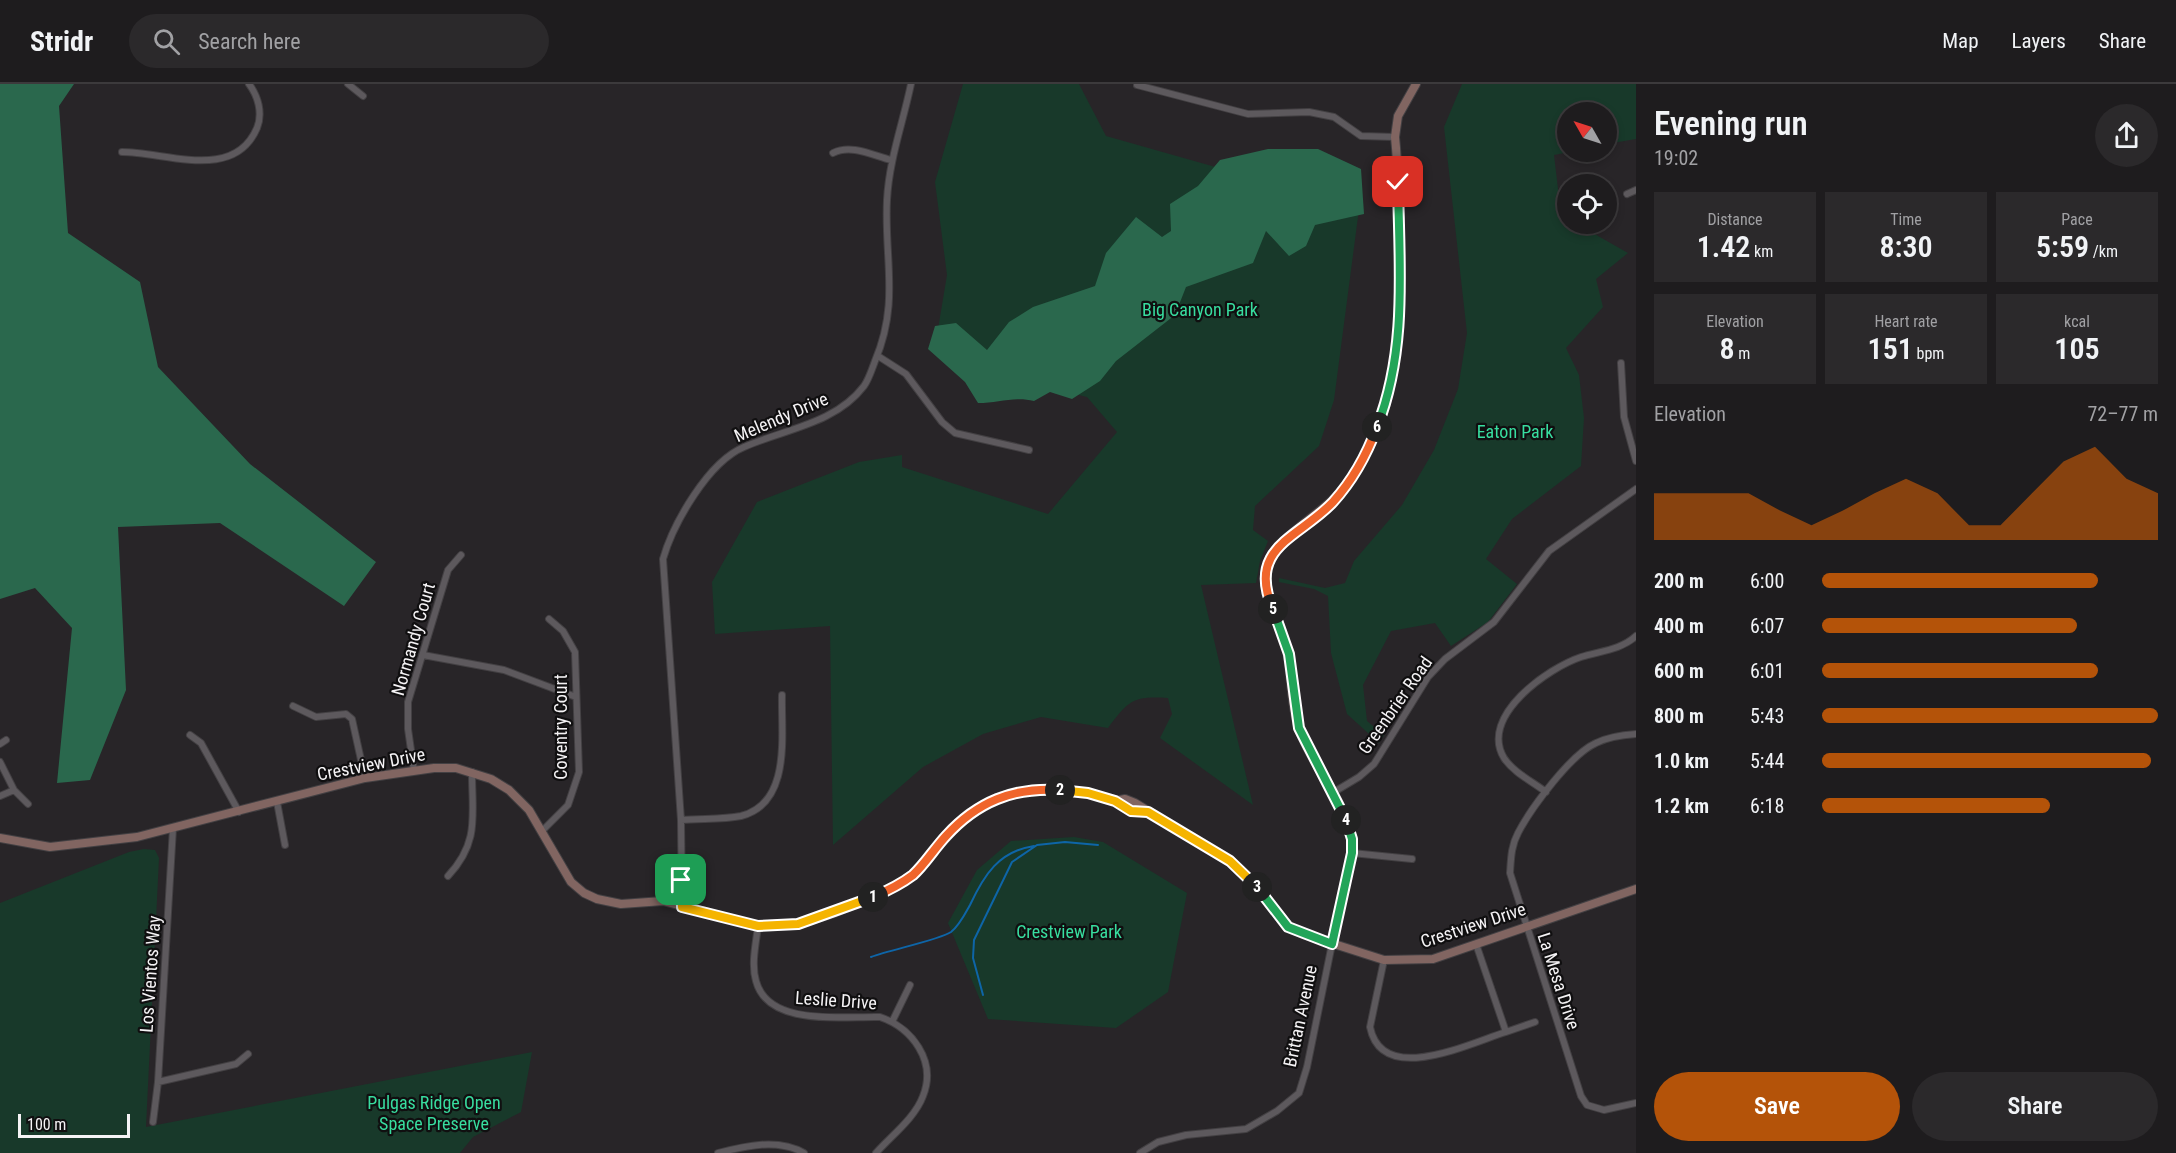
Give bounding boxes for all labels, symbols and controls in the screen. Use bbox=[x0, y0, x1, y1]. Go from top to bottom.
search box bbox=[129, 14, 549, 68]
text: Stridr bbox=[30, 25, 93, 58]
icon: search bbox=[150, 25, 183, 58]
text: Search here bbox=[198, 29, 301, 54]
text: Map bbox=[1942, 29, 1979, 53]
text: Layers bbox=[2012, 29, 2066, 53]
text: Share bbox=[2099, 29, 2146, 53]
north arrow bbox=[1557, 102, 1617, 162]
map controls bbox=[1557, 102, 1617, 234]
text: Evening run bbox=[1654, 104, 1808, 143]
button: share bbox=[2095, 104, 2158, 167]
text: 19:02 bbox=[1654, 146, 1698, 170]
pin bbox=[1372, 156, 1423, 207]
icon: check bbox=[1381, 165, 1414, 198]
button: locate bbox=[1557, 174, 1617, 234]
text: Distance bbox=[1707, 210, 1763, 229]
text: Time bbox=[1890, 210, 1922, 229]
text: Pace bbox=[2061, 210, 2093, 229]
text: 1.42 bbox=[1697, 229, 1750, 264]
text: 8:30 bbox=[1879, 229, 1933, 264]
text: 5:59 bbox=[2036, 229, 2089, 264]
text: km bbox=[1750, 242, 1773, 261]
text: /km bbox=[2089, 242, 2118, 261]
park label: Big Canyon Park bbox=[1142, 299, 1258, 320]
text: Elevation bbox=[1706, 312, 1764, 331]
text: Heart rate bbox=[1874, 312, 1938, 331]
text: kcal bbox=[2064, 312, 2090, 331]
text: 8 bbox=[1720, 331, 1735, 366]
text: 151 bbox=[1868, 331, 1913, 366]
text: 105 bbox=[2054, 331, 2100, 366]
text: m bbox=[1735, 344, 1750, 363]
text: bpm bbox=[1913, 344, 1944, 363]
street label: Melendy Drive bbox=[731, 388, 831, 446]
text: Elevation bbox=[1654, 402, 1726, 426]
text: 72–77 m bbox=[2087, 402, 2158, 426]
pin: 6 bbox=[1362, 412, 1392, 442]
text: 6 bbox=[1373, 417, 1381, 436]
park label: Eaton Park bbox=[1477, 421, 1553, 442]
text: 200 m bbox=[1654, 569, 1704, 593]
text: 6:00 bbox=[1750, 569, 1784, 593]
street label: Normandy Court bbox=[387, 580, 439, 698]
pin: 5 bbox=[1258, 594, 1288, 624]
text: 5 bbox=[1269, 599, 1277, 618]
text: 400 m bbox=[1654, 614, 1704, 638]
text: 6:07 bbox=[1750, 614, 1784, 638]
street label: Greenbrier Road bbox=[1354, 652, 1436, 758]
text: 600 m bbox=[1654, 659, 1704, 683]
text: 6:01 bbox=[1750, 659, 1784, 683]
street label: Coventry Court bbox=[550, 674, 571, 780]
text: 800 m bbox=[1654, 704, 1704, 728]
text: 5:43 bbox=[1750, 704, 1784, 728]
street label: Crestview Drive bbox=[315, 743, 427, 785]
text: 1.0 km bbox=[1654, 749, 1709, 773]
text: 5:44 bbox=[1750, 749, 1784, 773]
pin: 2 bbox=[1045, 775, 1075, 805]
text: 2 bbox=[1056, 780, 1064, 799]
text: 1.2 km bbox=[1654, 794, 1709, 818]
text: 6:18 bbox=[1750, 794, 1784, 818]
pin: 4 bbox=[1331, 805, 1361, 835]
text: 4 bbox=[1342, 810, 1350, 829]
pin bbox=[655, 854, 706, 905]
icon: arrive bbox=[664, 863, 697, 896]
pin: 3 bbox=[1242, 872, 1272, 902]
text: 3 bbox=[1253, 877, 1261, 896]
pin: 1 bbox=[858, 882, 888, 912]
text: 1 bbox=[869, 887, 877, 906]
street label: Crestview Drive bbox=[1418, 898, 1528, 952]
street label: Los Vientos Way bbox=[135, 914, 165, 1033]
park label: Crestview Park bbox=[1016, 921, 1122, 942]
street label: La Mesa Drive bbox=[1534, 930, 1584, 1032]
street label: Brittan Avenue bbox=[1279, 963, 1321, 1069]
street label: Leslie Drive bbox=[794, 987, 878, 1013]
button: Save bbox=[1654, 1072, 1900, 1141]
button: Share bbox=[1912, 1072, 2158, 1141]
park label: Pulgas Ridge Open Space Preserve bbox=[367, 1092, 501, 1134]
scale bar bbox=[18, 1111, 130, 1138]
text: 100 m bbox=[27, 1115, 66, 1134]

